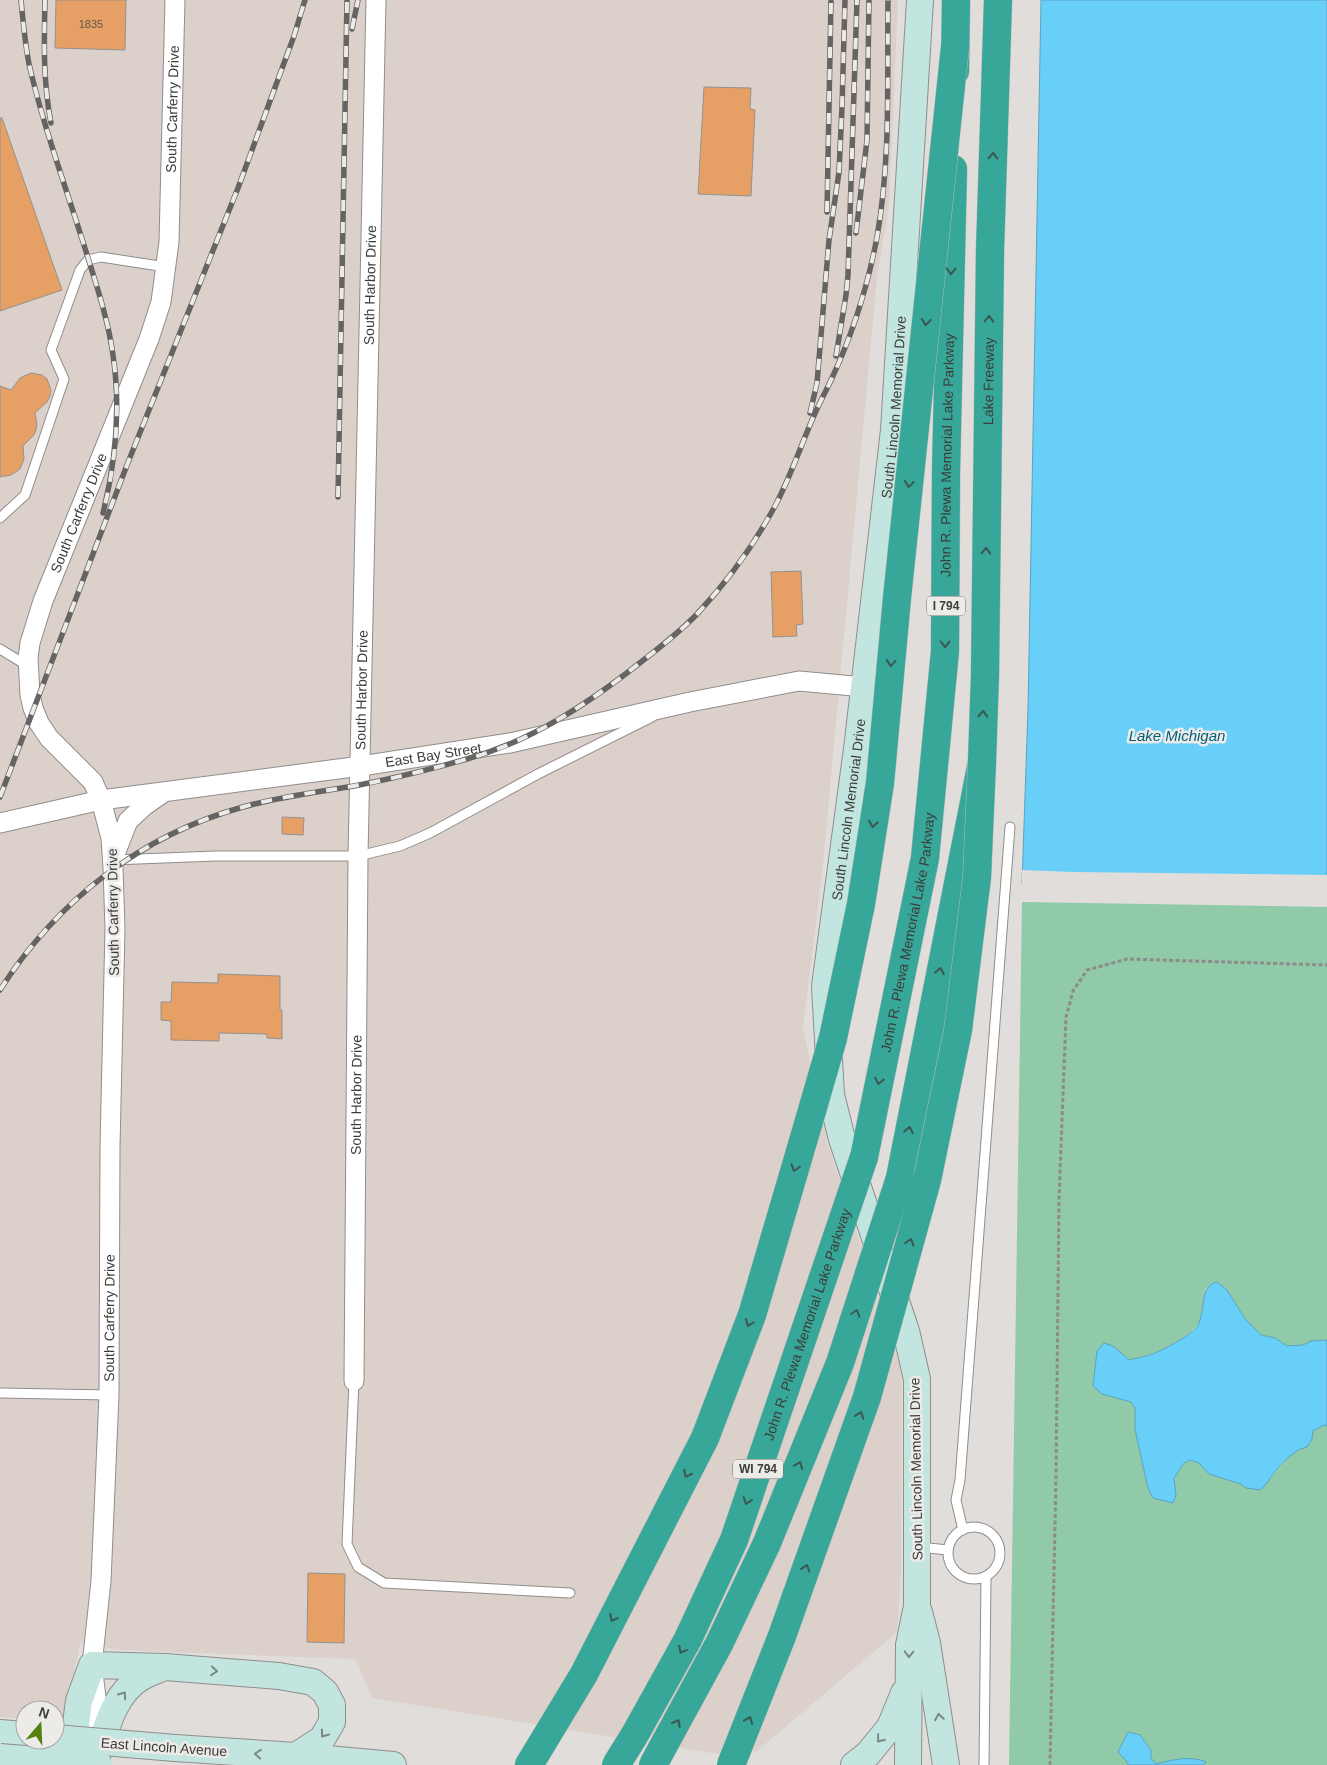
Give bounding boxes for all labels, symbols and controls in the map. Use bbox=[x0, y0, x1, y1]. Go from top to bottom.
house number: 1835 bbox=[79, 18, 103, 30]
street label: South Carferry Drive bbox=[163, 45, 182, 173]
one-way arrow bbox=[988, 152, 999, 160]
street label: South Harbor Drive bbox=[361, 225, 379, 345]
one-way arrow bbox=[945, 267, 956, 275]
one-way arrow bbox=[984, 314, 994, 322]
street label: South Lincoln Memorial Drive bbox=[878, 315, 909, 499]
one-way arrow bbox=[921, 318, 932, 326]
street label: John R. Plewa Memorial Lake Parkway bbox=[937, 333, 957, 577]
street label: Lake Freeway bbox=[980, 337, 997, 425]
street label: South Carferry Drive bbox=[47, 451, 110, 575]
one-way arrow bbox=[904, 480, 915, 488]
one-way arrow bbox=[981, 547, 991, 554]
road number: I 794 bbox=[927, 596, 965, 616]
street label: South Harbor Drive bbox=[352, 630, 371, 750]
one-way arrow bbox=[940, 640, 950, 648]
one-way arrow bbox=[885, 659, 896, 667]
one-way arrow bbox=[978, 709, 989, 717]
street label: South Lincoln Memorial Drive bbox=[829, 718, 868, 901]
water label: Lake Michigan bbox=[1129, 727, 1225, 744]
street label: East Bay Street bbox=[384, 739, 483, 770]
street label: John R. Plewa Memorial Lake Parkway bbox=[878, 812, 937, 1054]
one-way arrow bbox=[869, 820, 879, 829]
street label: South Carferry Drive bbox=[104, 848, 122, 976]
one-way arrow bbox=[935, 966, 945, 975]
street label: South Harbor Drive bbox=[348, 1035, 365, 1155]
one-way arrow bbox=[875, 1076, 885, 1085]
one-way arrow bbox=[903, 1126, 914, 1134]
one-way arrow bbox=[791, 1163, 801, 1171]
street label: John R. Plewa Memorial Lake Parkway bbox=[760, 1206, 854, 1442]
one-way arrow bbox=[904, 1237, 915, 1246]
street label: South Carferry Drive bbox=[101, 1254, 118, 1382]
one-way arrow bbox=[851, 1310, 861, 1318]
one-way arrow bbox=[745, 1319, 755, 1327]
street label: South Lincoln Memorial Drive bbox=[906, 1377, 926, 1561]
one-way arrow bbox=[855, 1411, 865, 1419]
road number: WI 794 bbox=[733, 1460, 783, 1478]
one-way arrow bbox=[793, 1461, 803, 1470]
one-way arrow bbox=[683, 1468, 693, 1477]
one-way arrow bbox=[743, 1496, 753, 1505]
one-way arrow bbox=[801, 1564, 811, 1573]
one-way arrow bbox=[609, 1613, 619, 1622]
one-way arrow bbox=[678, 1644, 688, 1653]
one-way arrow bbox=[904, 1650, 914, 1658]
one-way arrow bbox=[210, 1665, 218, 1676]
one-way arrow bbox=[117, 1691, 126, 1701]
north arrow bbox=[15, 1700, 65, 1750]
text: N bbox=[37, 1703, 52, 1722]
one-way arrow bbox=[934, 1712, 944, 1721]
one-way arrow bbox=[742, 1716, 753, 1725]
one-way arrow bbox=[671, 1719, 681, 1728]
one-way arrow bbox=[321, 1728, 330, 1738]
one-way arrow bbox=[877, 1734, 886, 1743]
street label: East Lincoln Avenue bbox=[100, 1735, 228, 1759]
one-way arrow bbox=[253, 1748, 261, 1759]

